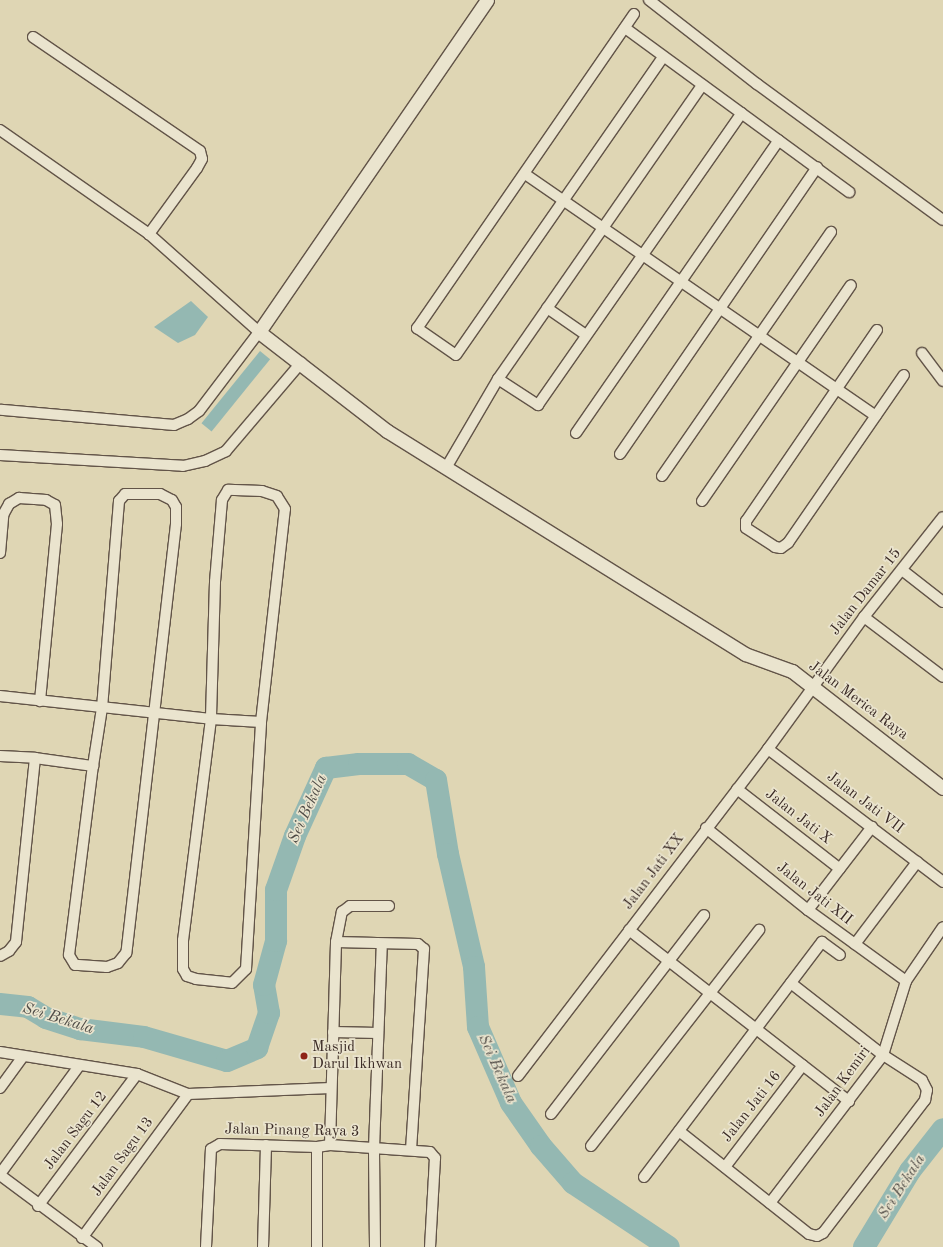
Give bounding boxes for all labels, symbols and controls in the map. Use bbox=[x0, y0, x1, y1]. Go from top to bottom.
street label: Jalan Damar 15 bbox=[826, 545, 906, 639]
street label: Jalan Merica Raya bbox=[805, 658, 911, 744]
street label: Jalan Jati VII bbox=[823, 768, 907, 838]
water label: Sei Bekala bbox=[284, 772, 332, 846]
street label: Jalan Jati X bbox=[761, 785, 835, 849]
street label: Jalan Jati XX bbox=[619, 830, 689, 914]
street label: Jalan Jati XII bbox=[772, 859, 856, 929]
water label: Sei Bekala bbox=[20, 999, 96, 1039]
water label: Sei Bekala bbox=[473, 1032, 521, 1106]
place label: Masjid Darul Ikhwan bbox=[312, 1038, 402, 1073]
street label: Jalan Kemiri bbox=[811, 1043, 875, 1121]
marker: Masjid Darul Ikhwan bbox=[299, 1051, 309, 1061]
street label: Jalan Jati 16 bbox=[719, 1068, 785, 1146]
street label: Jalan Sagu 12 bbox=[41, 1088, 111, 1174]
street label: Jalan Sagu 13 bbox=[88, 1114, 158, 1200]
street label: Jalan Pinang Raya 3 bbox=[224, 1121, 360, 1141]
water label: Sei Bekala bbox=[874, 1151, 930, 1223]

